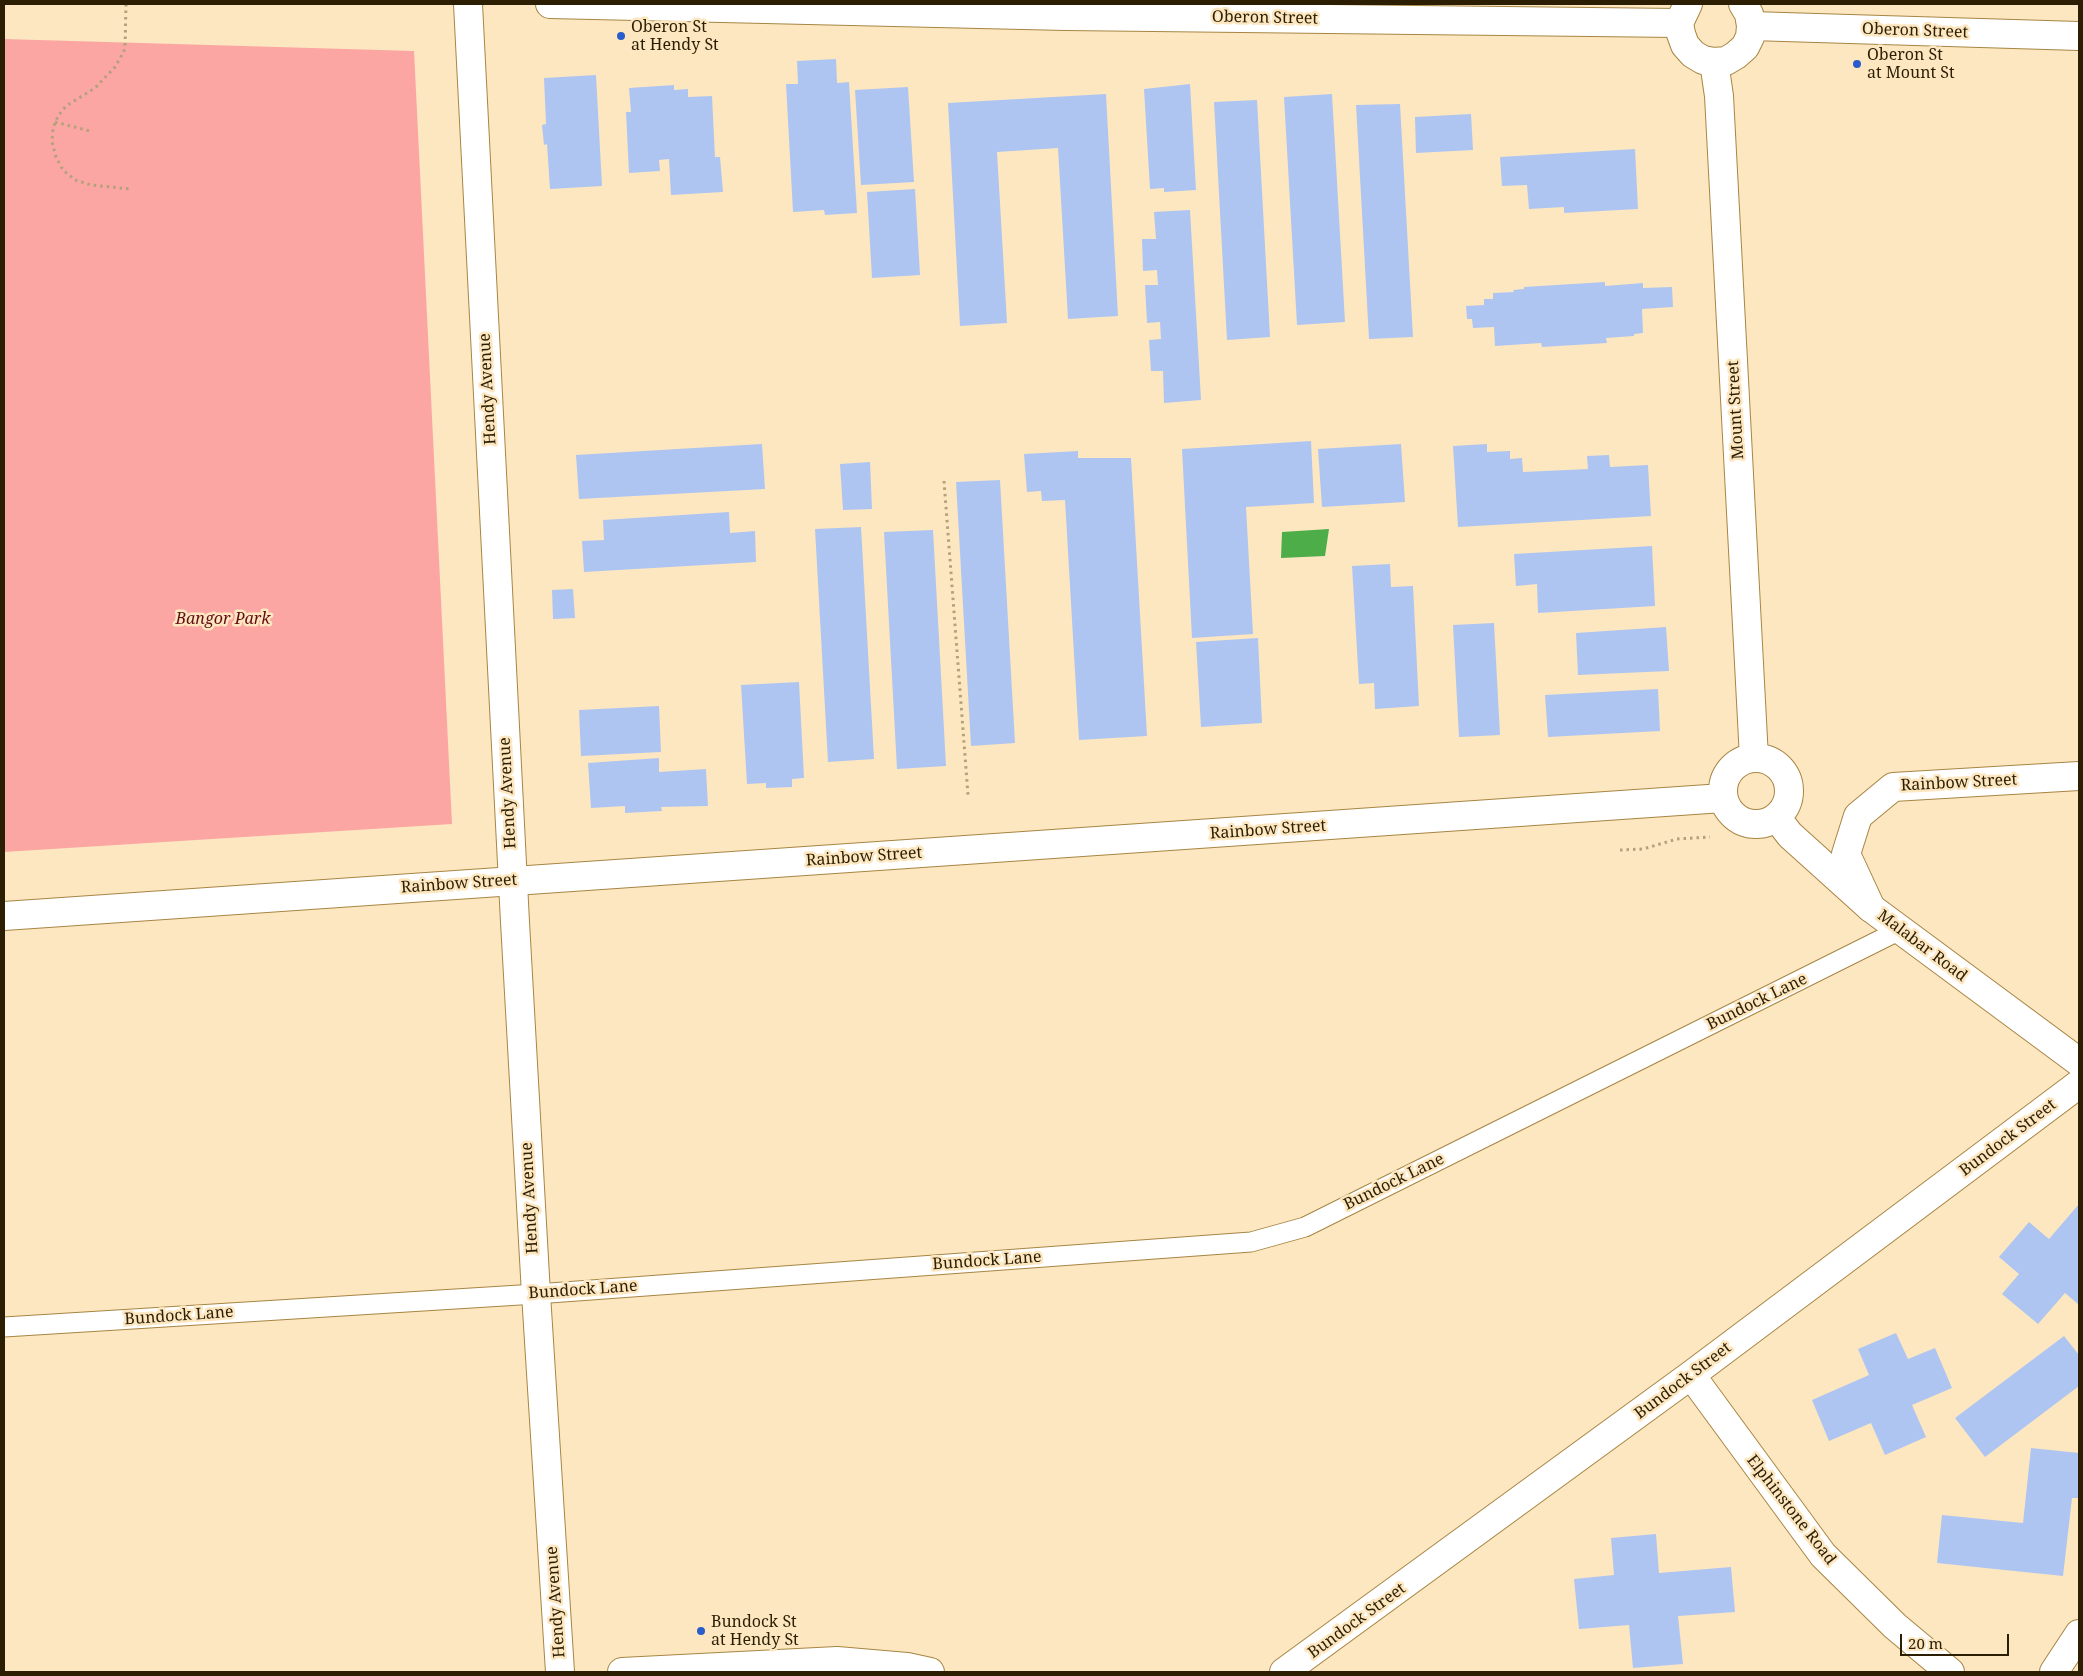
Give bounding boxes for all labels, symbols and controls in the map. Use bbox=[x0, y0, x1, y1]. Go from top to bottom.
street label: Oberon Street bbox=[1212, 7, 1318, 29]
place label: Oberon St at Hendy St bbox=[631, 17, 719, 55]
street label: Oberon Street bbox=[1862, 20, 1968, 42]
marker: Oberon St at Hendy St bbox=[615, 30, 627, 42]
place label: Oberon St at Mount St bbox=[1867, 45, 1955, 83]
marker: Oberon St at Mount St bbox=[1851, 58, 1863, 70]
street label: Hendy Avenue bbox=[475, 333, 501, 445]
street label: Mount Street bbox=[1724, 360, 1748, 460]
park label: Bangor Park bbox=[176, 609, 270, 629]
street label: Hendy Avenue bbox=[495, 737, 521, 849]
street label: Rainbow Street bbox=[1900, 770, 2018, 796]
street label: Rainbow Street bbox=[1209, 816, 1327, 844]
street label: Rainbow Street bbox=[805, 843, 923, 871]
street label: Rainbow Street bbox=[400, 870, 518, 898]
street label: Malabar Road bbox=[1873, 906, 1971, 986]
street label: Bundock Lane bbox=[1704, 969, 1810, 1035]
street label: Bundock Street bbox=[1956, 1095, 2060, 1181]
street label: Hendy Avenue bbox=[517, 1142, 543, 1254]
street label: Bundock Lane bbox=[1341, 1149, 1447, 1215]
street label: Bundock Lane bbox=[932, 1248, 1042, 1274]
street label: Bundock Lane bbox=[528, 1277, 638, 1303]
street label: Bundock Lane bbox=[124, 1303, 234, 1329]
street label: Bundock Street bbox=[1631, 1338, 1735, 1424]
street label: Elphinstone Road bbox=[1742, 1451, 1840, 1569]
street label: Hendy Avenue bbox=[543, 1546, 569, 1658]
street label: Bundock Street bbox=[1304, 1579, 1410, 1663]
place label: Bundock St at Hendy St bbox=[711, 1612, 799, 1650]
scale bar bbox=[1903, 1624, 2012, 1656]
marker: Bundock St at Hendy St bbox=[695, 1625, 707, 1637]
text: 20 m bbox=[1908, 1633, 1943, 1653]

